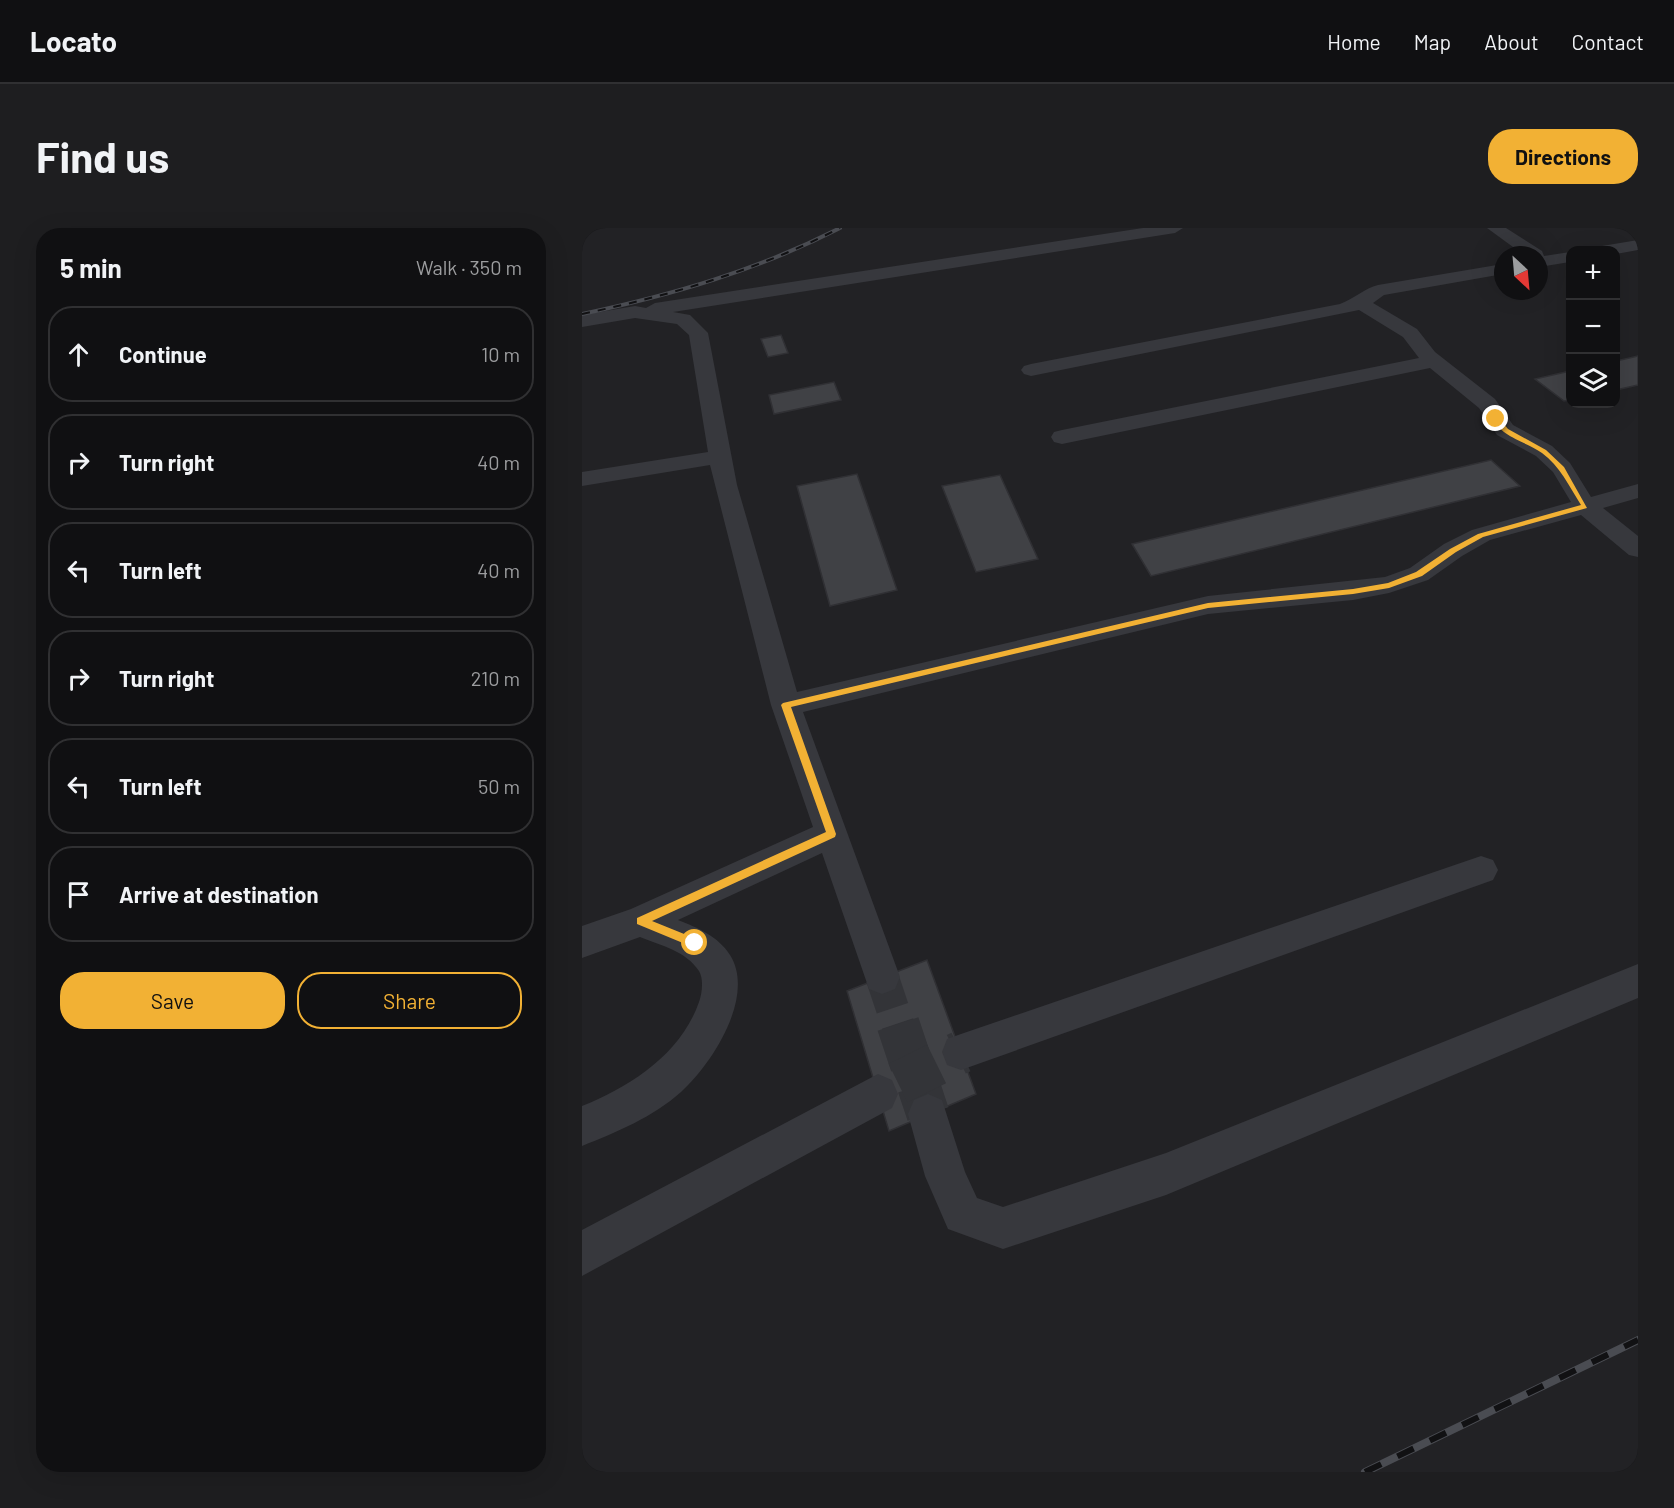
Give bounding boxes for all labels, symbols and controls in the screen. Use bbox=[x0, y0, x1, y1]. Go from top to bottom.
text: Locato bbox=[30, 24, 117, 58]
text: Home bbox=[1327, 29, 1381, 54]
text: Map bbox=[1414, 29, 1451, 54]
text: About bbox=[1484, 29, 1539, 54]
text: Contact bbox=[1572, 29, 1644, 54]
button: Directions bbox=[1488, 129, 1638, 184]
text: Find us bbox=[36, 131, 169, 181]
north arrow bbox=[1494, 246, 1548, 300]
map controls bbox=[1566, 246, 1620, 408]
button: + bbox=[1566, 246, 1620, 300]
text: 5 min bbox=[60, 252, 122, 283]
text: Walk · 350 m bbox=[416, 255, 522, 279]
button: − bbox=[1566, 300, 1620, 354]
icon: ahead bbox=[62, 338, 95, 371]
text: Continue bbox=[119, 341, 207, 367]
text: 10 m bbox=[481, 342, 520, 366]
button: layers bbox=[1566, 354, 1620, 408]
route end bbox=[1482, 405, 1508, 431]
icon: right bbox=[62, 446, 95, 479]
text: Turn right bbox=[119, 449, 214, 475]
text: 40 m bbox=[477, 450, 520, 474]
icon: left bbox=[62, 554, 95, 587]
text: Turn left bbox=[119, 557, 202, 583]
text: 40 m bbox=[477, 558, 520, 582]
icon: right bbox=[62, 662, 95, 695]
text: Turn right bbox=[119, 665, 214, 691]
text: 210 m bbox=[471, 666, 520, 690]
icon: left bbox=[62, 770, 95, 803]
text: Turn left bbox=[119, 773, 202, 799]
text: 50 m bbox=[478, 774, 520, 798]
icon: arrive bbox=[62, 878, 95, 911]
text: Arrive at destination bbox=[119, 881, 318, 907]
route start bbox=[681, 929, 707, 955]
button: Save bbox=[60, 972, 285, 1029]
button: Share bbox=[297, 972, 522, 1029]

